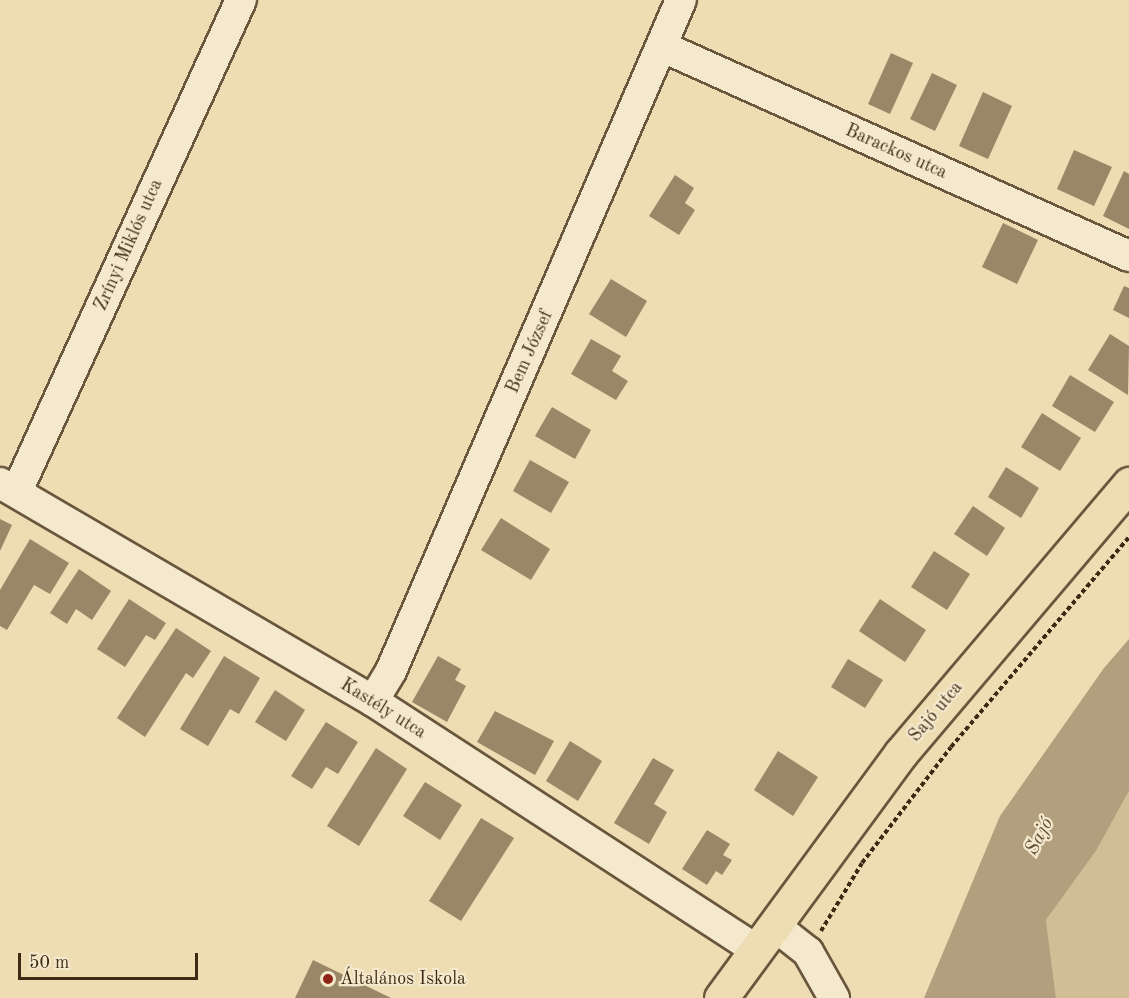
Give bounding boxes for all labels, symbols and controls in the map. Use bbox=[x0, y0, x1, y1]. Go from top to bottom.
street label: Barackos utca bbox=[842, 120, 950, 184]
street label: Zrínyi Miklós utca bbox=[90, 176, 168, 314]
street label: Bem József bbox=[502, 307, 558, 397]
street label: Kastély utca bbox=[336, 674, 430, 744]
street label: Sajó utca bbox=[904, 677, 968, 747]
water label: Sajó bbox=[1020, 814, 1060, 860]
scale bar bbox=[21, 941, 201, 979]
text: 50 m bbox=[29, 954, 69, 972]
place label: Általános Iskola bbox=[340, 968, 466, 990]
marker: Általános Iskola bbox=[321, 972, 335, 986]

